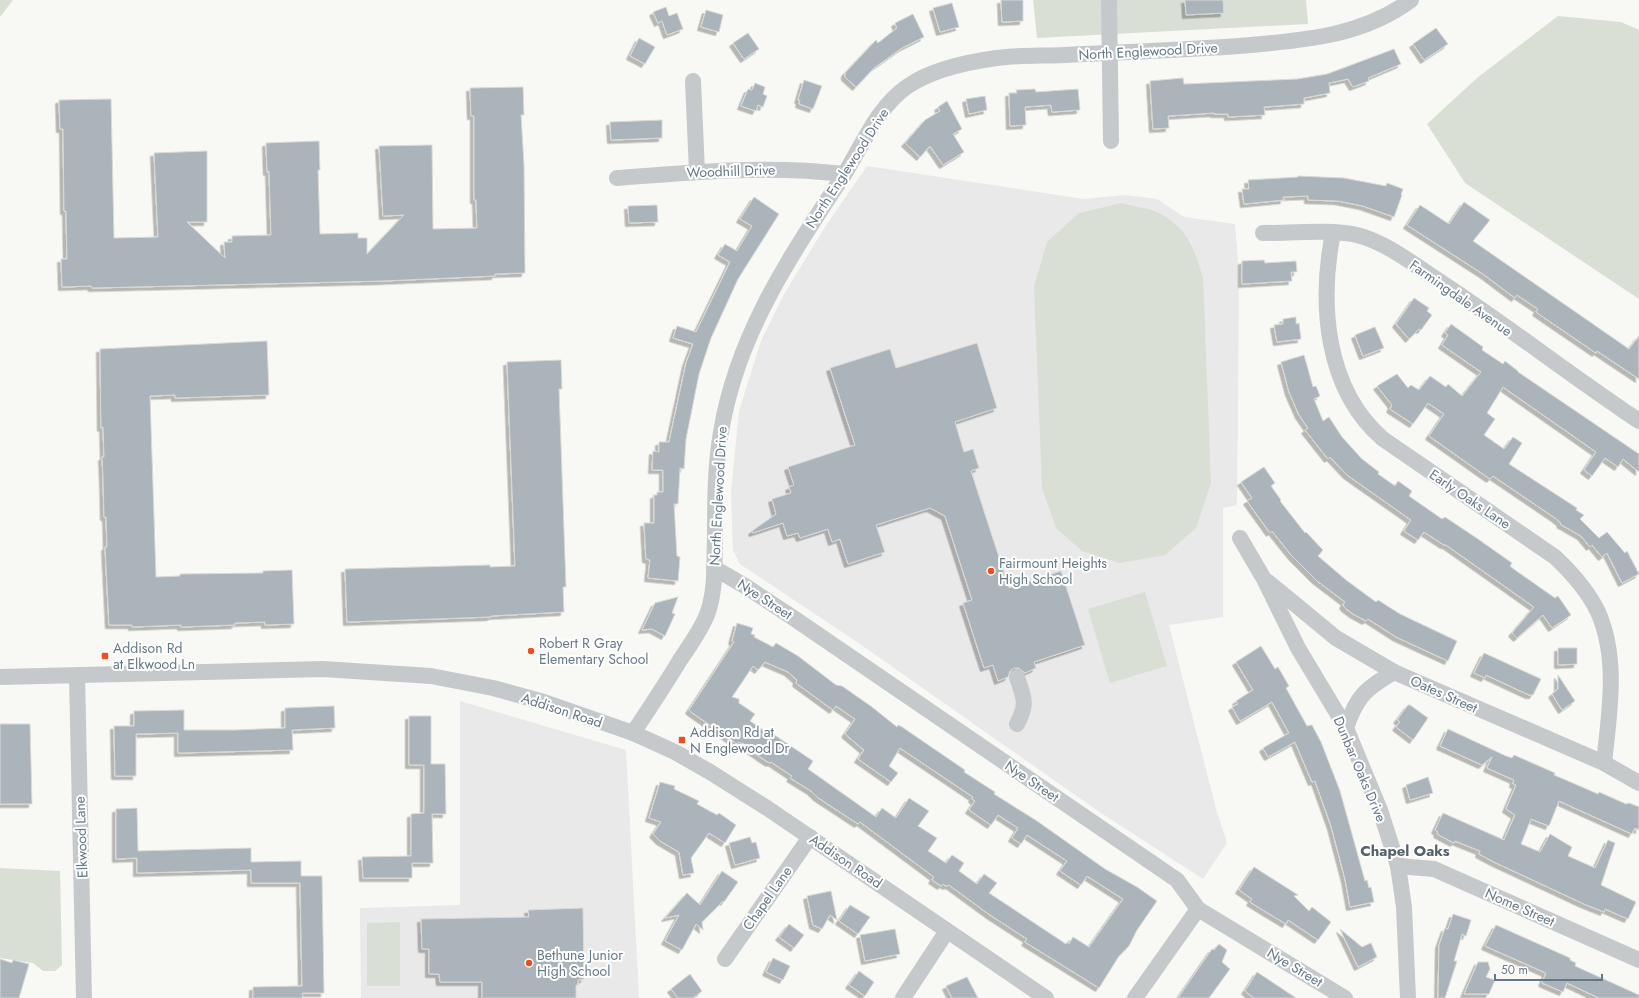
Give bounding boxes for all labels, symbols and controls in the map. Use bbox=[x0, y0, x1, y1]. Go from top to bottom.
street label: North Englewood Drive bbox=[1078, 37, 1218, 65]
street label: North Englewood Drive bbox=[801, 104, 893, 232]
street label: Woodhill Drive bbox=[686, 159, 776, 183]
street label: Farmingdale Avenue bbox=[1406, 255, 1516, 341]
street label: North Englewood Drive bbox=[704, 426, 732, 566]
street label: Early Oaks Lane bbox=[1425, 464, 1515, 534]
place label: Fairmount Heights High School bbox=[999, 553, 1107, 589]
marker: Fairmount Heights High School bbox=[986, 566, 996, 576]
street label: Nye Street bbox=[734, 574, 797, 625]
place label: Robert R Gray Elementary School bbox=[539, 633, 649, 669]
place label: Addison Rd at Elkwood Ln bbox=[113, 638, 195, 674]
marker: Robert R Gray Elementary School bbox=[526, 646, 536, 656]
marker: Addison Rd at Elkwood Ln bbox=[100, 651, 110, 661]
street label: Oates Street bbox=[1407, 670, 1481, 718]
street label: Addison Road bbox=[519, 688, 605, 732]
street label: Dunbar Oaks Drive bbox=[1329, 713, 1391, 825]
place label: Addison Rd at N Englewood Dr bbox=[690, 722, 790, 758]
marker: Addison Rd at N Englewood Dr bbox=[677, 735, 687, 745]
street label: Nye Street bbox=[1001, 755, 1064, 807]
street label: Elkwood Lane bbox=[70, 796, 92, 878]
street label: Addison Road bbox=[806, 829, 886, 893]
district label: Chapel Oaks bbox=[1360, 840, 1450, 862]
street label: Chapel Lane bbox=[738, 862, 796, 934]
street label: Nome Street bbox=[1482, 883, 1559, 931]
street label: Nye Street bbox=[1263, 943, 1327, 992]
place label: Bethune Junior High School bbox=[537, 945, 623, 981]
scale bar bbox=[1495, 956, 1602, 982]
marker: Bethune Junior High School bbox=[524, 958, 534, 968]
text: 50 m bbox=[1501, 961, 1528, 979]

